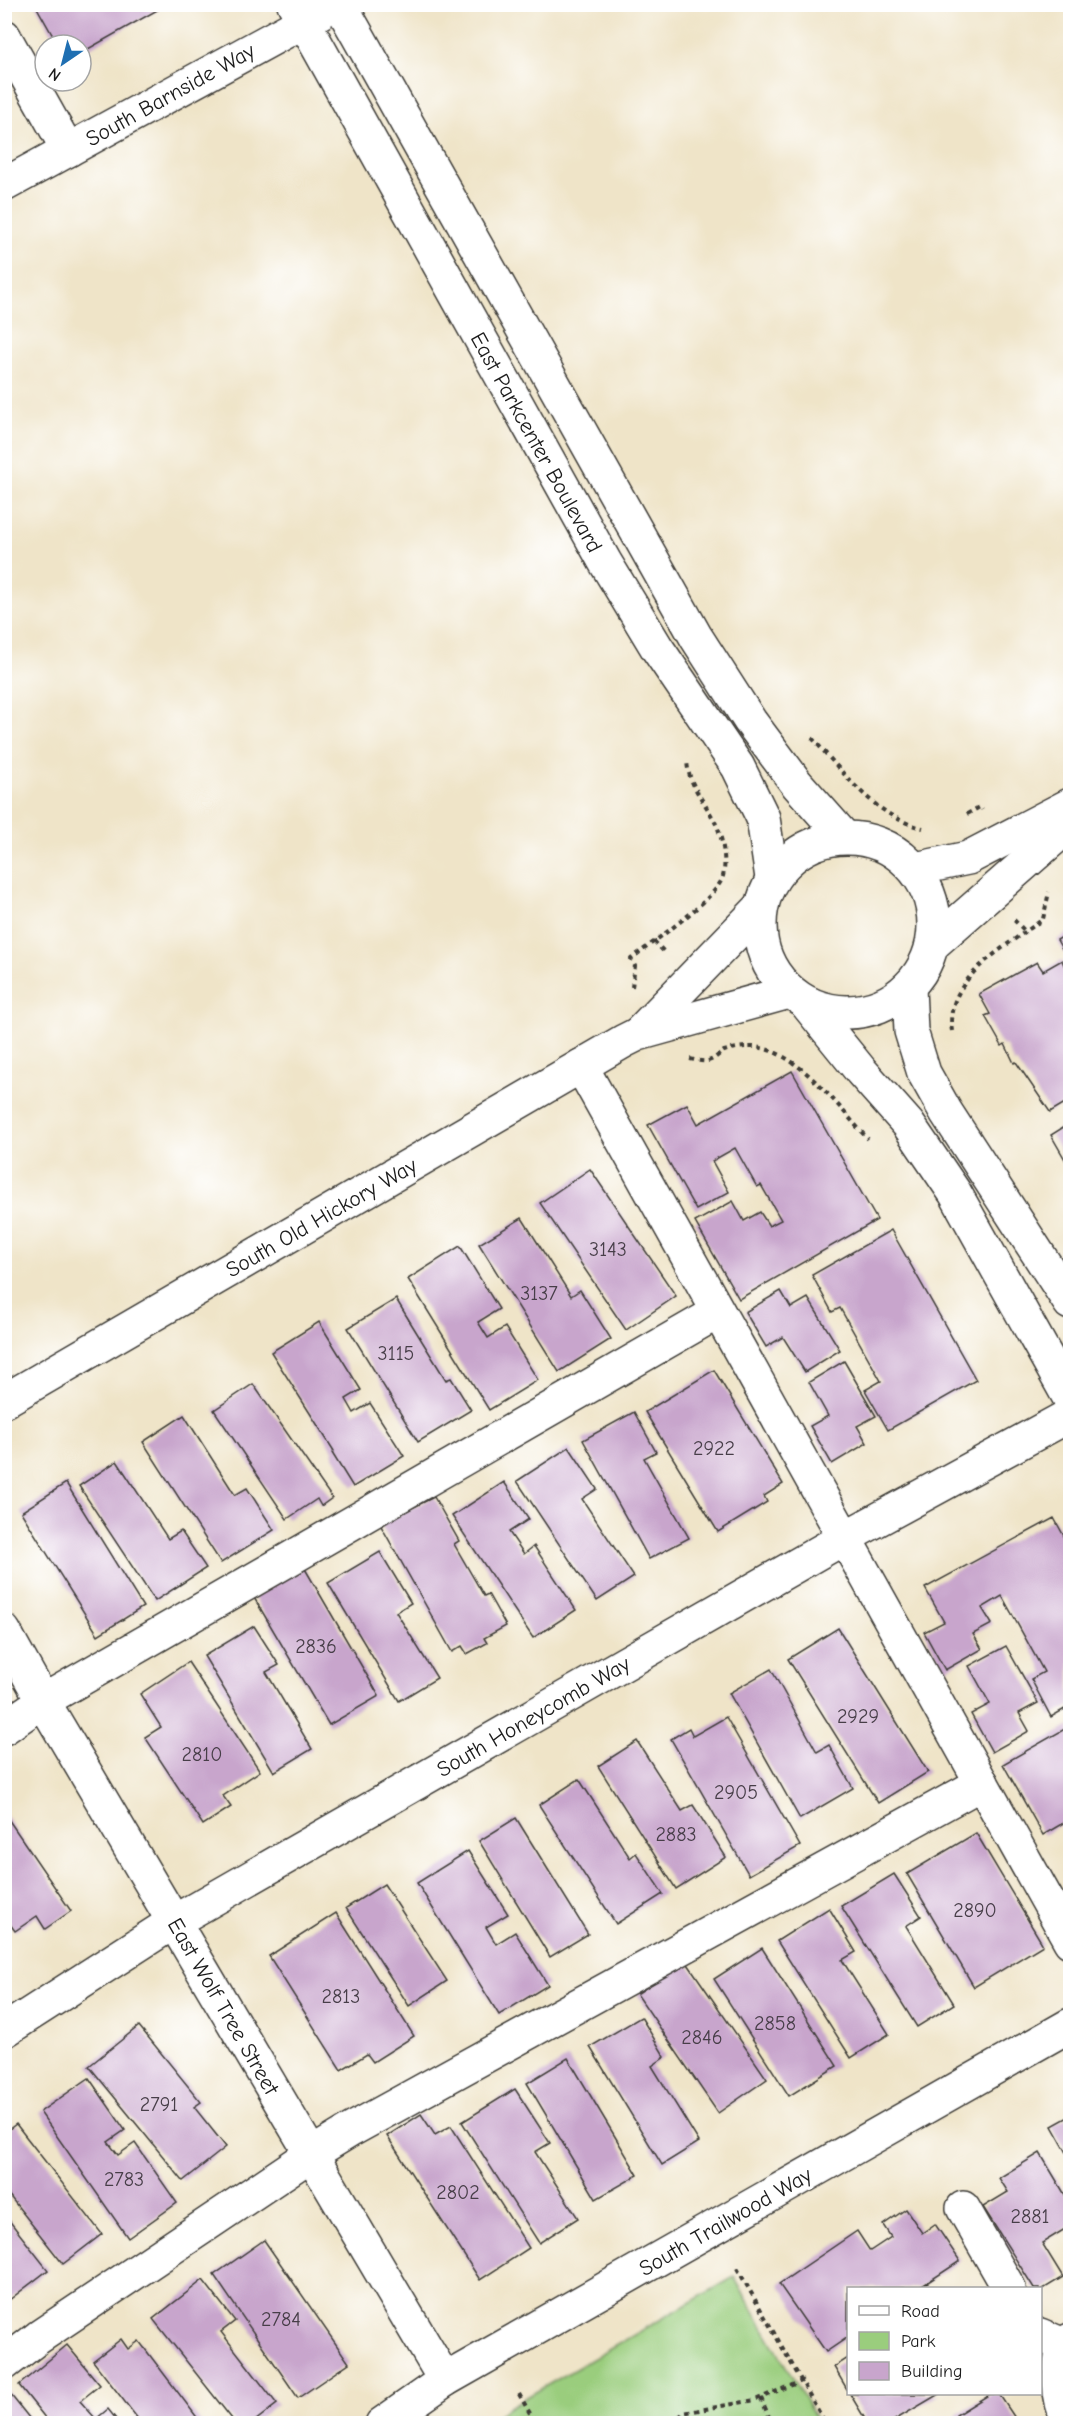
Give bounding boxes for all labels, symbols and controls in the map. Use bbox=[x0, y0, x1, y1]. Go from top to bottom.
north arrow bbox=[33, 33, 93, 93]
street label: South Barnside Way bbox=[81, 38, 260, 152]
text: N bbox=[46, 64, 64, 85]
street label: East Parkcenter Boulevard bbox=[465, 328, 608, 557]
street label: South Old Hickory Way bbox=[221, 1152, 422, 1283]
house number: 3143 bbox=[589, 1238, 627, 1261]
house number: 3137 bbox=[520, 1282, 558, 1305]
house number: 3115 bbox=[378, 1342, 414, 1365]
house number: 2922 bbox=[693, 1437, 735, 1460]
house number: 2836 bbox=[295, 1635, 337, 1658]
street label: South Honeycomb Way bbox=[432, 1651, 635, 1783]
house number: 2929 bbox=[837, 1705, 879, 1728]
house number: 2810 bbox=[182, 1743, 222, 1766]
house number: 2905 bbox=[714, 1781, 758, 1804]
house number: 2883 bbox=[655, 1823, 697, 1846]
house number: 2890 bbox=[953, 1899, 997, 1922]
street label: East Wolf Tree Street bbox=[162, 1913, 285, 2100]
house number: 2813 bbox=[322, 1985, 360, 2008]
house number: 2858 bbox=[754, 2012, 796, 2035]
house number: 2846 bbox=[681, 2026, 723, 2049]
house number: 2791 bbox=[140, 2093, 178, 2116]
street label: South Trailwood Way bbox=[634, 2162, 817, 2282]
house number: 2783 bbox=[104, 2168, 144, 2191]
house number: 2802 bbox=[436, 2181, 480, 2204]
house number: 2881 bbox=[1011, 2205, 1049, 2228]
legend bbox=[847, 2287, 1042, 2395]
text: Road bbox=[901, 2301, 940, 2322]
house number: 2784 bbox=[261, 2308, 301, 2331]
text: Park bbox=[901, 2331, 936, 2352]
text: Building bbox=[901, 2361, 963, 2382]

